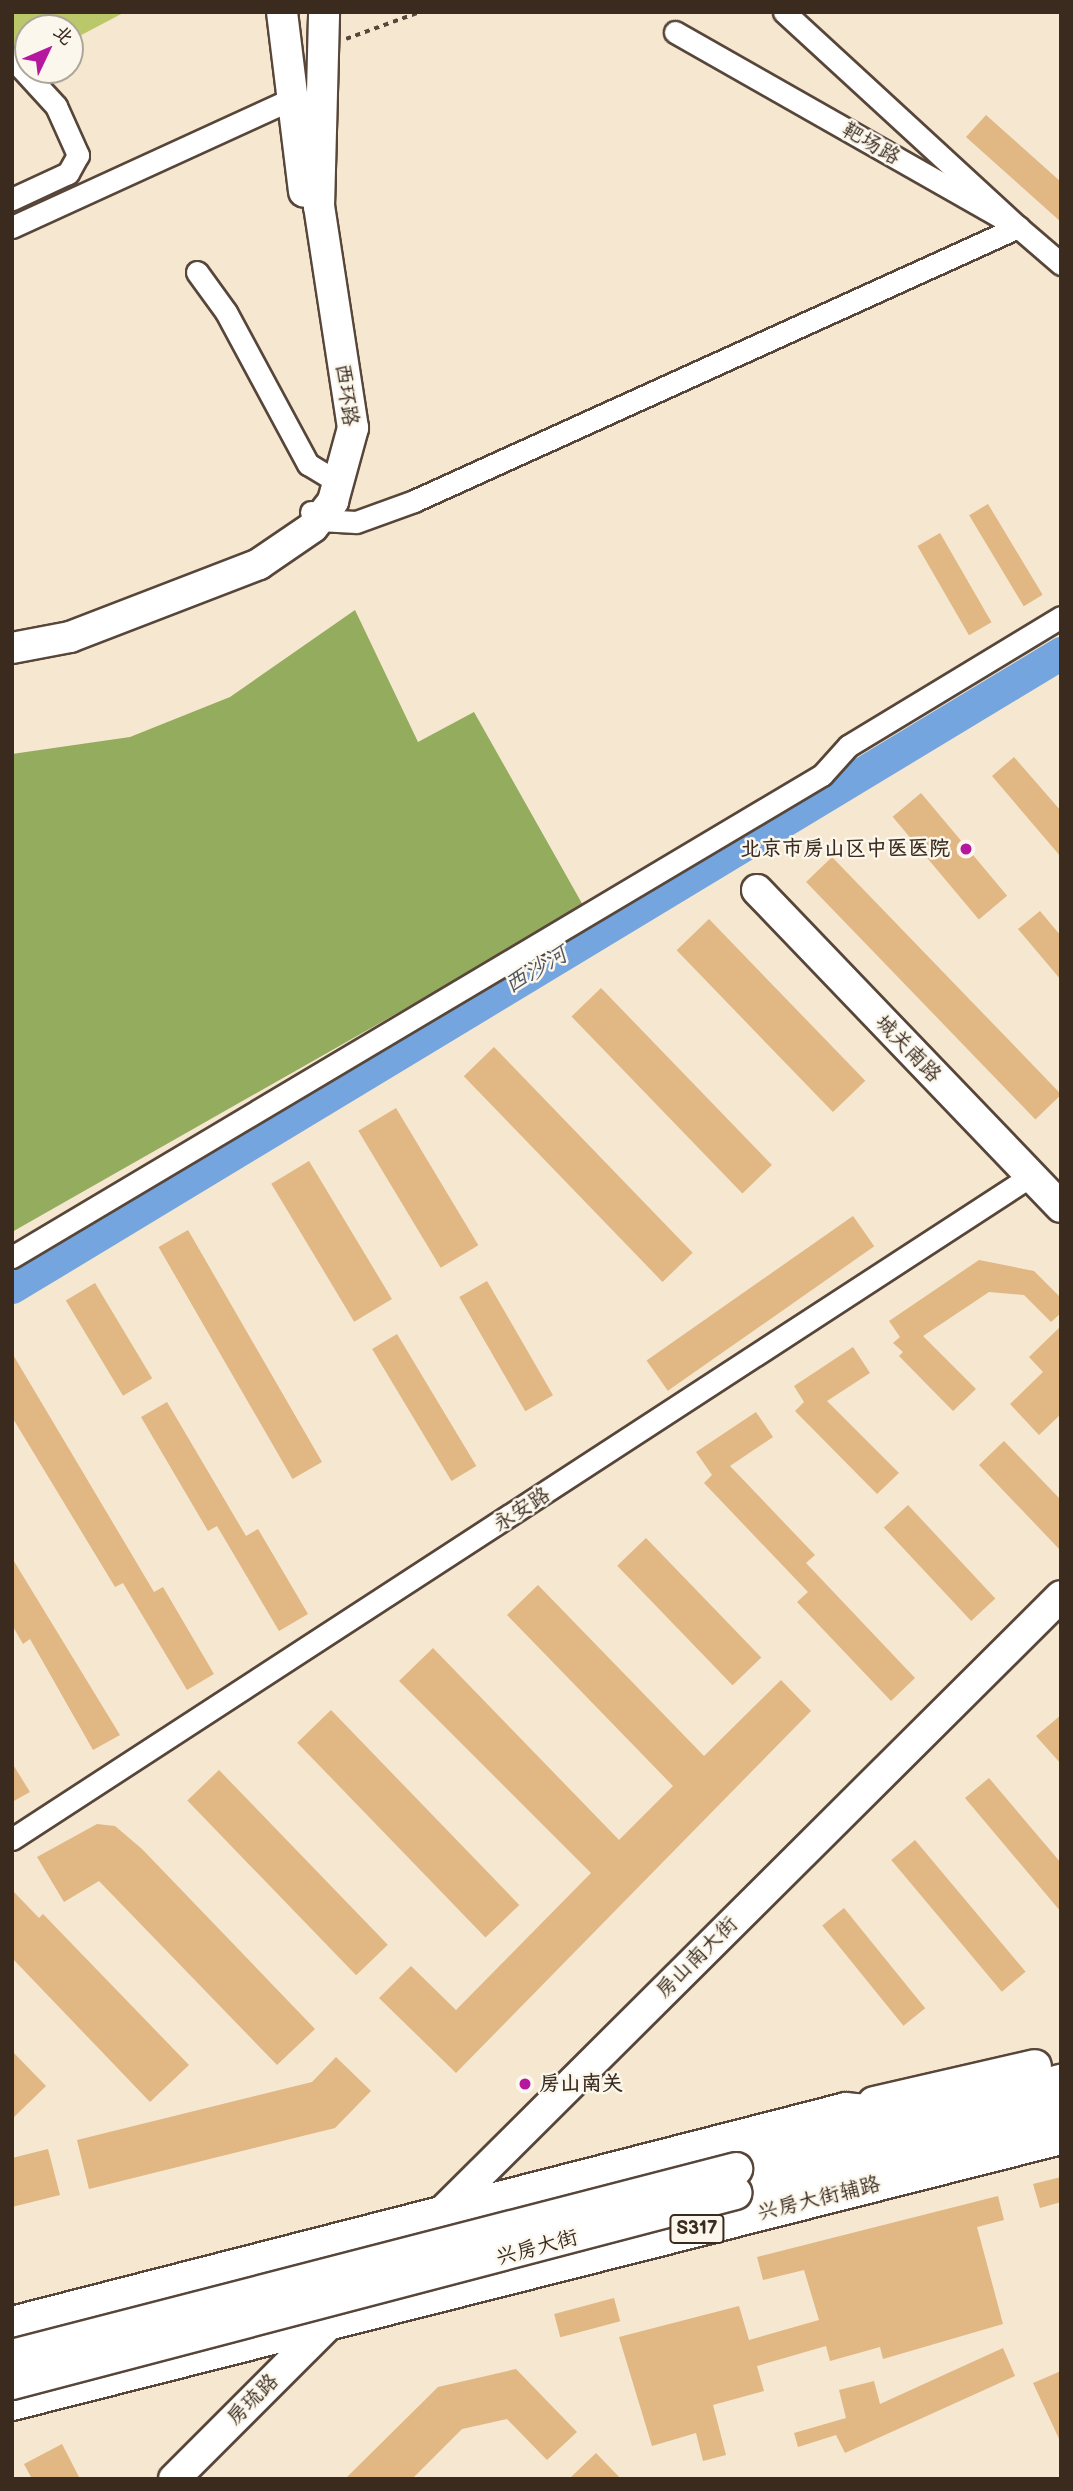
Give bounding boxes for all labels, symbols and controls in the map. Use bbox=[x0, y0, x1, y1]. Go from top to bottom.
north arrow bbox=[14, 14, 84, 84]
text: 北 bbox=[48, 21, 78, 50]
street label: 靶场路 bbox=[837, 117, 905, 171]
street label: 西环路 bbox=[329, 362, 363, 428]
place label: 北京市房山区中医医院 bbox=[740, 836, 950, 862]
marker: 北京市房山区中医医院 bbox=[956, 839, 976, 859]
water label: 西沙河 bbox=[499, 940, 573, 1000]
street label: 城关南路 bbox=[870, 1010, 946, 1088]
street label: 永安路 bbox=[489, 1482, 555, 1538]
street label: 房山南大街 bbox=[651, 1912, 743, 2004]
place label: 房山南关 bbox=[539, 2071, 623, 2097]
marker: 房山南关 bbox=[517, 2076, 533, 2092]
street label: 兴房大街辅路 bbox=[755, 2172, 883, 2226]
road number: S317 bbox=[669, 2214, 725, 2244]
street label: 兴房大街 bbox=[493, 2225, 581, 2271]
street label: 房琉路 bbox=[222, 2369, 284, 2431]

